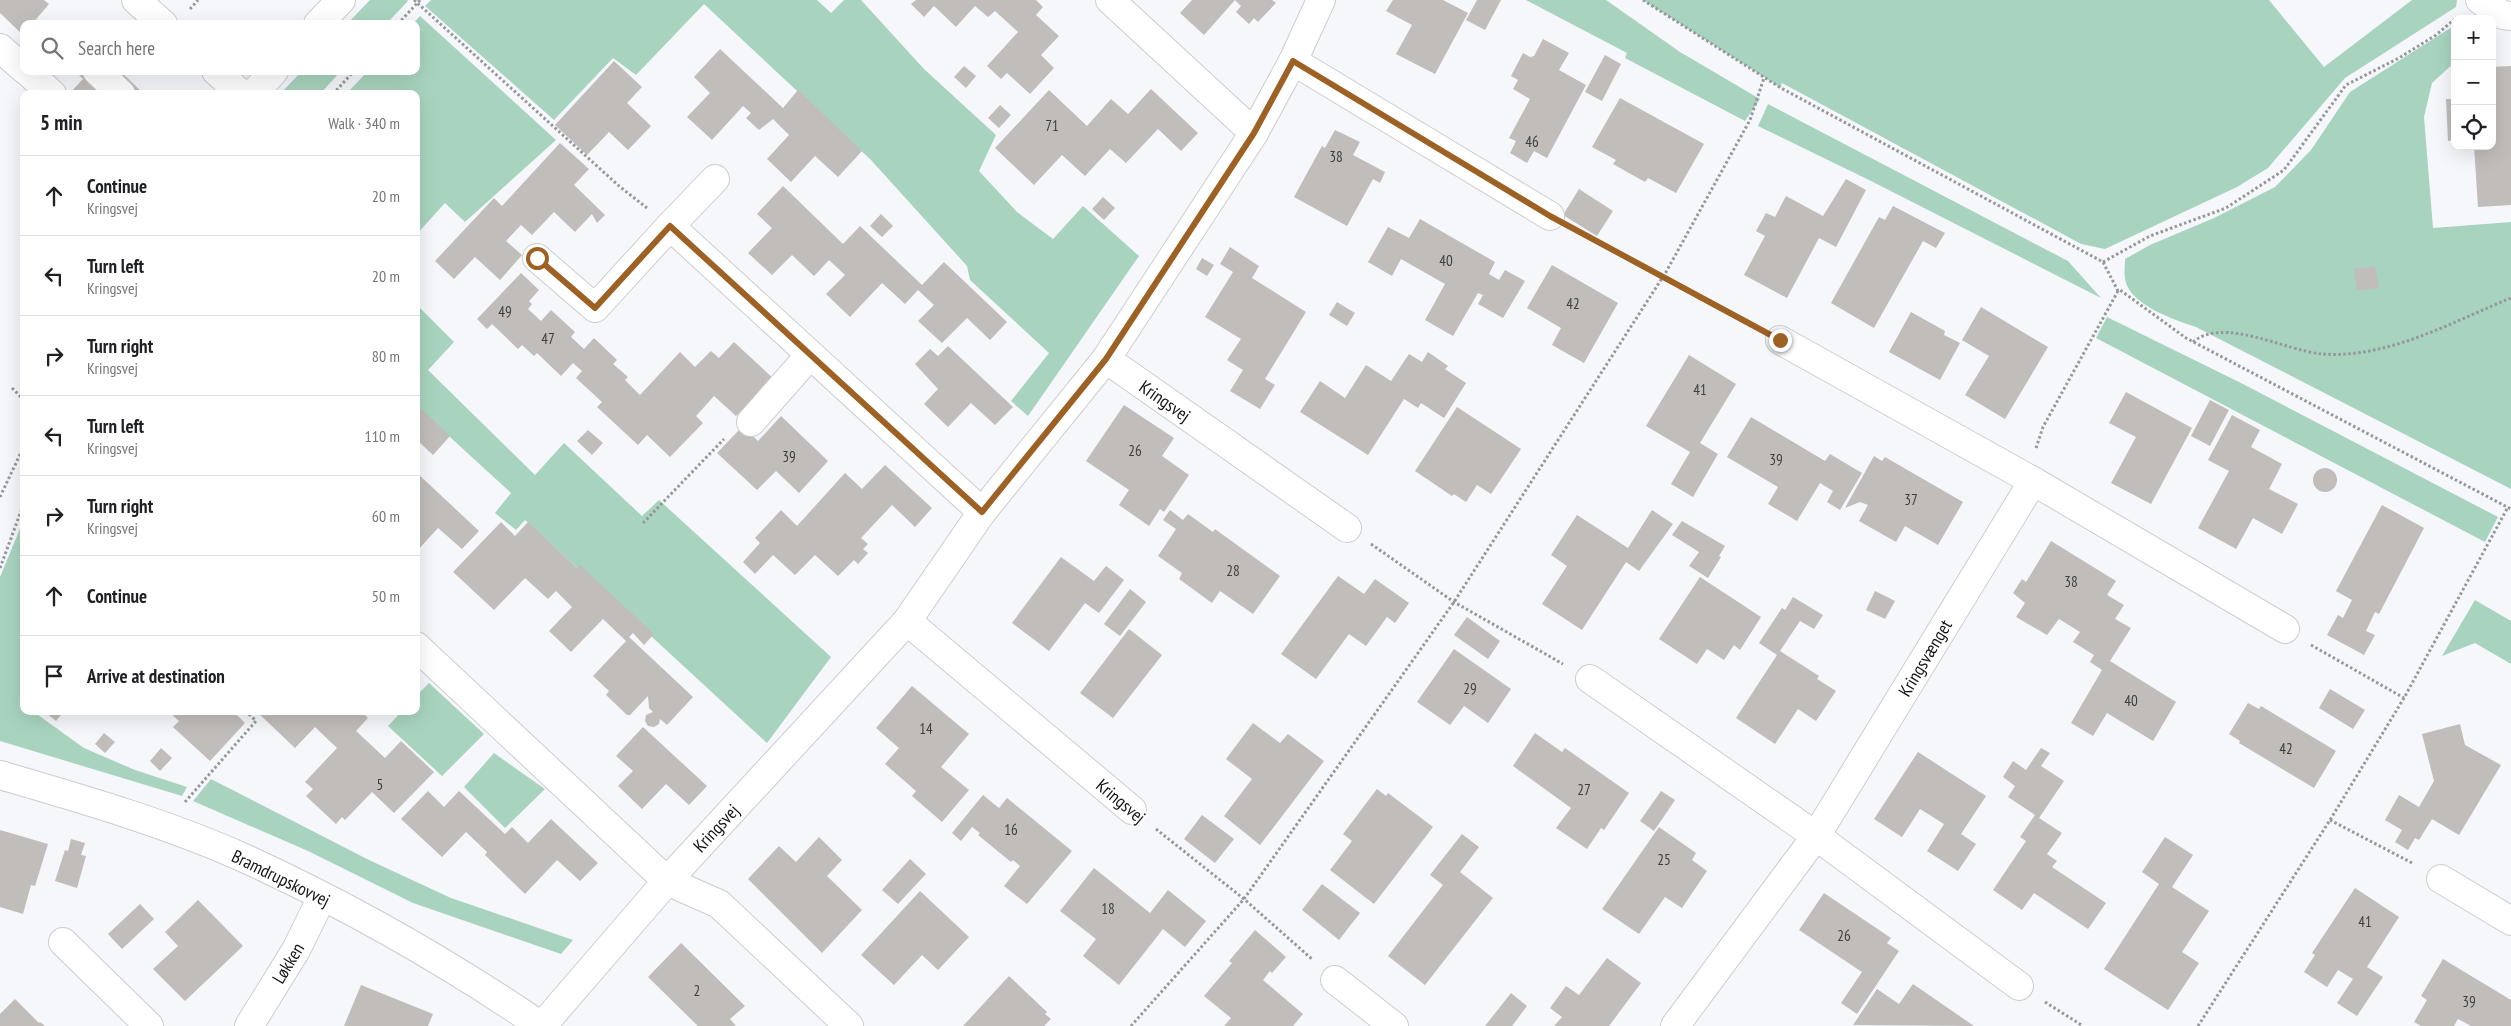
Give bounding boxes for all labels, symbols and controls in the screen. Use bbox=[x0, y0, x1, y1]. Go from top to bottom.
map controls bbox=[2451, 15, 2496, 150]
button: + bbox=[2451, 15, 2496, 60]
search box bbox=[20, 20, 420, 75]
icon: search bbox=[38, 34, 66, 62]
text: Search here bbox=[78, 36, 155, 60]
button: − bbox=[2451, 60, 2496, 105]
button: locate bbox=[2451, 105, 2496, 150]
text: 5 min bbox=[40, 109, 82, 136]
text: Walk · 340 m bbox=[328, 113, 400, 133]
house number: 71 bbox=[1045, 116, 1059, 135]
house number: 46 bbox=[1525, 132, 1539, 151]
house number: 38 bbox=[1329, 147, 1343, 166]
text: Continue bbox=[87, 174, 147, 198]
icon: ahead bbox=[40, 182, 68, 210]
text: 20 m bbox=[372, 186, 400, 206]
text: Kringsvej bbox=[87, 198, 138, 218]
route start bbox=[526, 247, 549, 270]
house number: 40 bbox=[1439, 251, 1453, 270]
text: Turn left bbox=[87, 254, 144, 278]
icon: left bbox=[40, 262, 68, 290]
text: 20 m bbox=[372, 266, 400, 286]
text: Kringsvej bbox=[87, 278, 138, 298]
house number: 42 bbox=[1566, 294, 1580, 313]
house number: 49 bbox=[498, 302, 512, 321]
house number: 47 bbox=[541, 329, 555, 348]
route end bbox=[1769, 329, 1792, 352]
text: Turn right bbox=[87, 334, 153, 358]
icon: right bbox=[40, 342, 68, 370]
text: 80 m bbox=[372, 346, 400, 366]
text: Kringsvej bbox=[87, 358, 138, 378]
street label: Kringsvej bbox=[1135, 375, 1195, 427]
house number: 41 bbox=[1693, 380, 1707, 399]
text: Turn left bbox=[87, 414, 144, 438]
icon: left bbox=[40, 422, 68, 450]
text: 110 m bbox=[365, 426, 400, 446]
text: Kringsvej bbox=[87, 438, 138, 458]
house number: 26 bbox=[1128, 441, 1142, 460]
house number: 39 bbox=[782, 447, 796, 466]
house number: 39 bbox=[1769, 450, 1783, 469]
house number: 37 bbox=[1904, 490, 1918, 509]
text: Turn right bbox=[87, 494, 153, 518]
icon: right bbox=[40, 502, 68, 530]
text: 60 m bbox=[372, 506, 400, 526]
text: Kringsvej bbox=[87, 518, 138, 538]
house number: 28 bbox=[1226, 561, 1240, 580]
house number: 38 bbox=[2064, 572, 2078, 591]
icon: ahead bbox=[40, 582, 68, 610]
text: Continue bbox=[87, 584, 147, 608]
text: 50 m bbox=[372, 586, 400, 606]
street label: Kringsvænget bbox=[1893, 615, 1957, 701]
icon: arrive bbox=[40, 662, 68, 690]
text: Arrive at destination bbox=[87, 664, 225, 688]
house number: 29 bbox=[1463, 679, 1477, 698]
house number: 40 bbox=[2124, 691, 2138, 710]
house number: 14 bbox=[919, 719, 933, 738]
house number: 42 bbox=[2279, 739, 2293, 758]
street label: Kringsvej bbox=[1092, 774, 1150, 828]
house number: 5 bbox=[377, 775, 383, 794]
house number: 27 bbox=[1577, 780, 1591, 799]
street label: Kringsvej bbox=[688, 799, 744, 857]
house number: 16 bbox=[1004, 820, 1018, 839]
street label: Bramdrupskovvej bbox=[228, 844, 334, 912]
house number: 25 bbox=[1657, 850, 1671, 869]
house number: 18 bbox=[1101, 899, 1115, 918]
house number: 41 bbox=[2358, 912, 2372, 931]
house number: 26 bbox=[1837, 926, 1851, 945]
street label: Løkken bbox=[267, 938, 309, 988]
house number: 2 bbox=[694, 981, 700, 1000]
house number: 39 bbox=[2462, 992, 2476, 1011]

